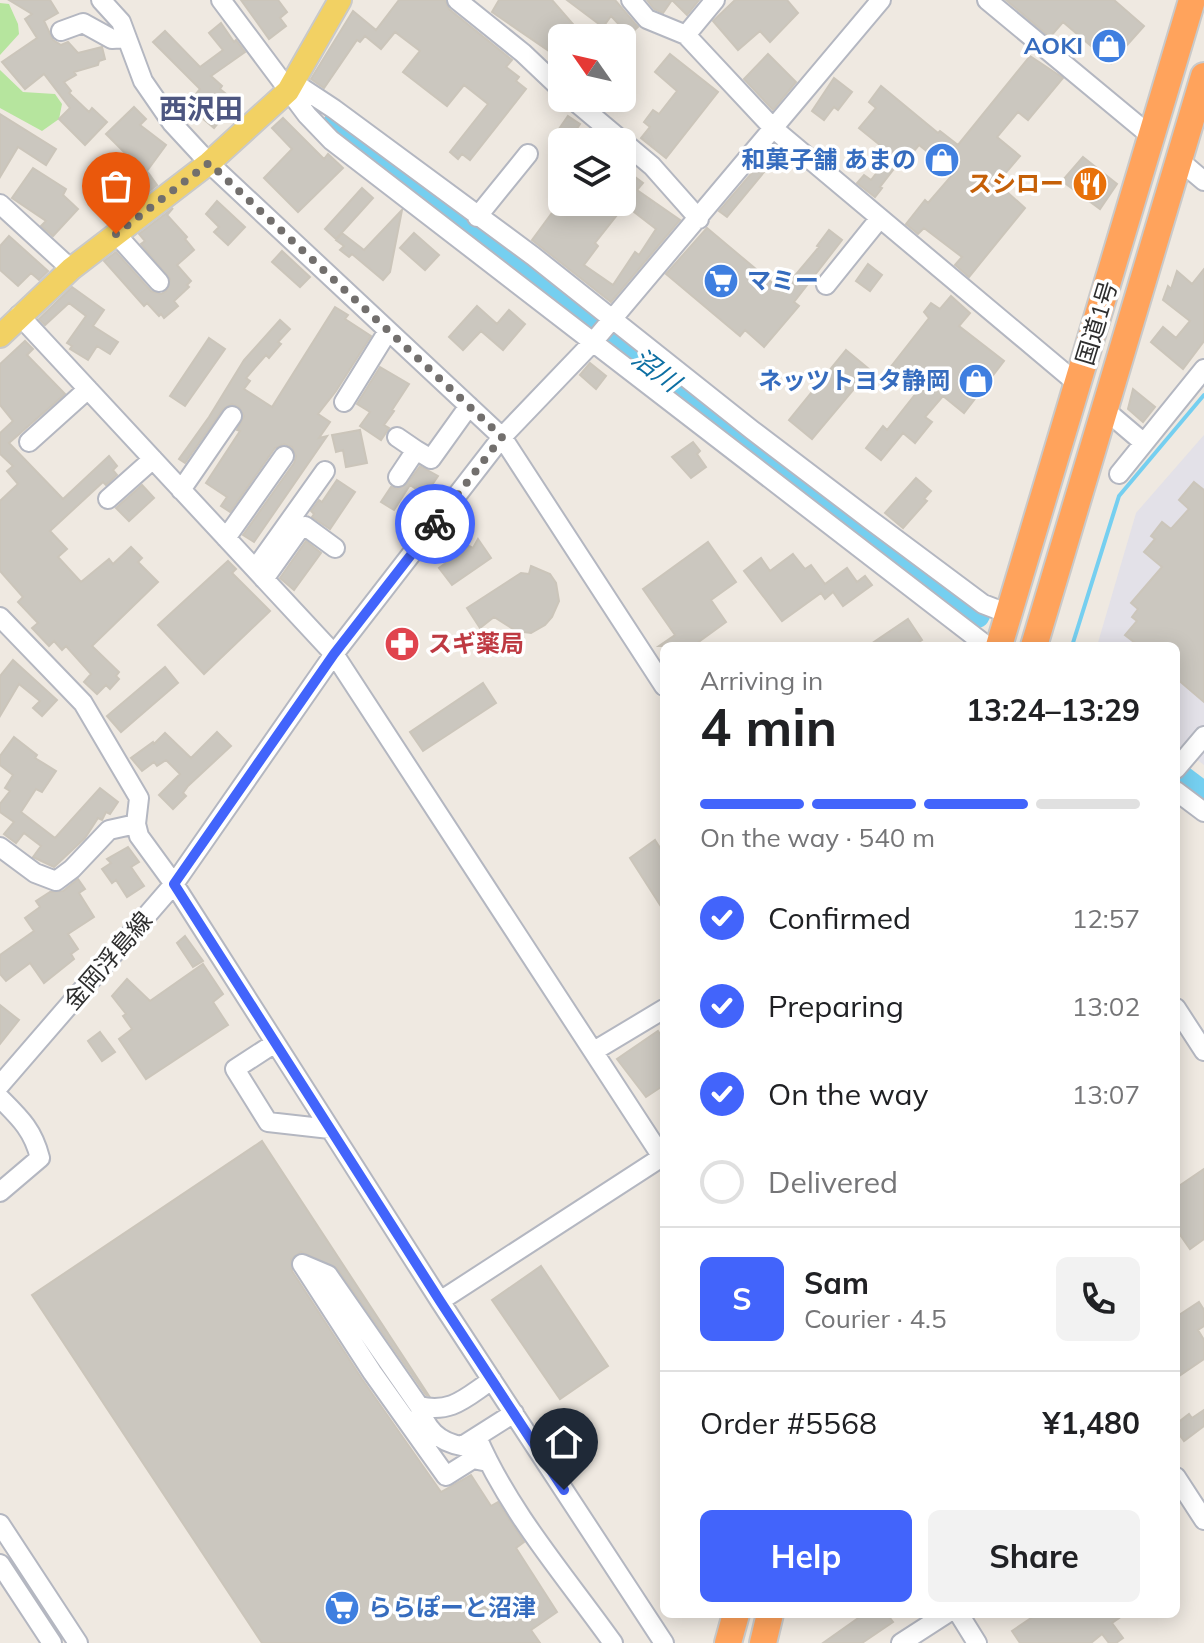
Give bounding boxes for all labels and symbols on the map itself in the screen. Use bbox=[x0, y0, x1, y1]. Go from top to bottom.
north arrow bbox=[548, 24, 636, 112]
shop icon: AOKI bbox=[1090, 27, 1128, 65]
place label: AOKI bbox=[1024, 30, 1083, 60]
district label: 西沢田 bbox=[159, 91, 243, 126]
shop icon: 和菓子舗 あまの bbox=[923, 141, 961, 179]
place label: 和菓子舗 あまの bbox=[741, 144, 916, 174]
pin bbox=[82, 152, 150, 234]
restaurant icon: スシロー bbox=[1071, 165, 1109, 203]
place label: スシロー bbox=[968, 168, 1064, 198]
supermarket icon: マミー bbox=[702, 262, 740, 300]
place label: マミー bbox=[747, 265, 819, 295]
street label: 国道1号 bbox=[1069, 277, 1123, 368]
water label: 沼川 bbox=[626, 341, 689, 400]
shop icon: ネッツトヨタ静岡 bbox=[957, 362, 995, 400]
place label: ネッツトヨタ静岡 bbox=[758, 365, 950, 395]
courier bbox=[395, 484, 475, 564]
pharmacy icon: スギ薬局 bbox=[383, 625, 421, 663]
place label: スギ薬局 bbox=[428, 628, 524, 658]
street label: 金岡浮島線 bbox=[57, 905, 158, 1015]
pin bbox=[530, 1408, 598, 1490]
supermarket icon: ららぽーと沼津 bbox=[323, 1589, 361, 1627]
place label: ららぽーと沼津 bbox=[368, 1592, 536, 1622]

